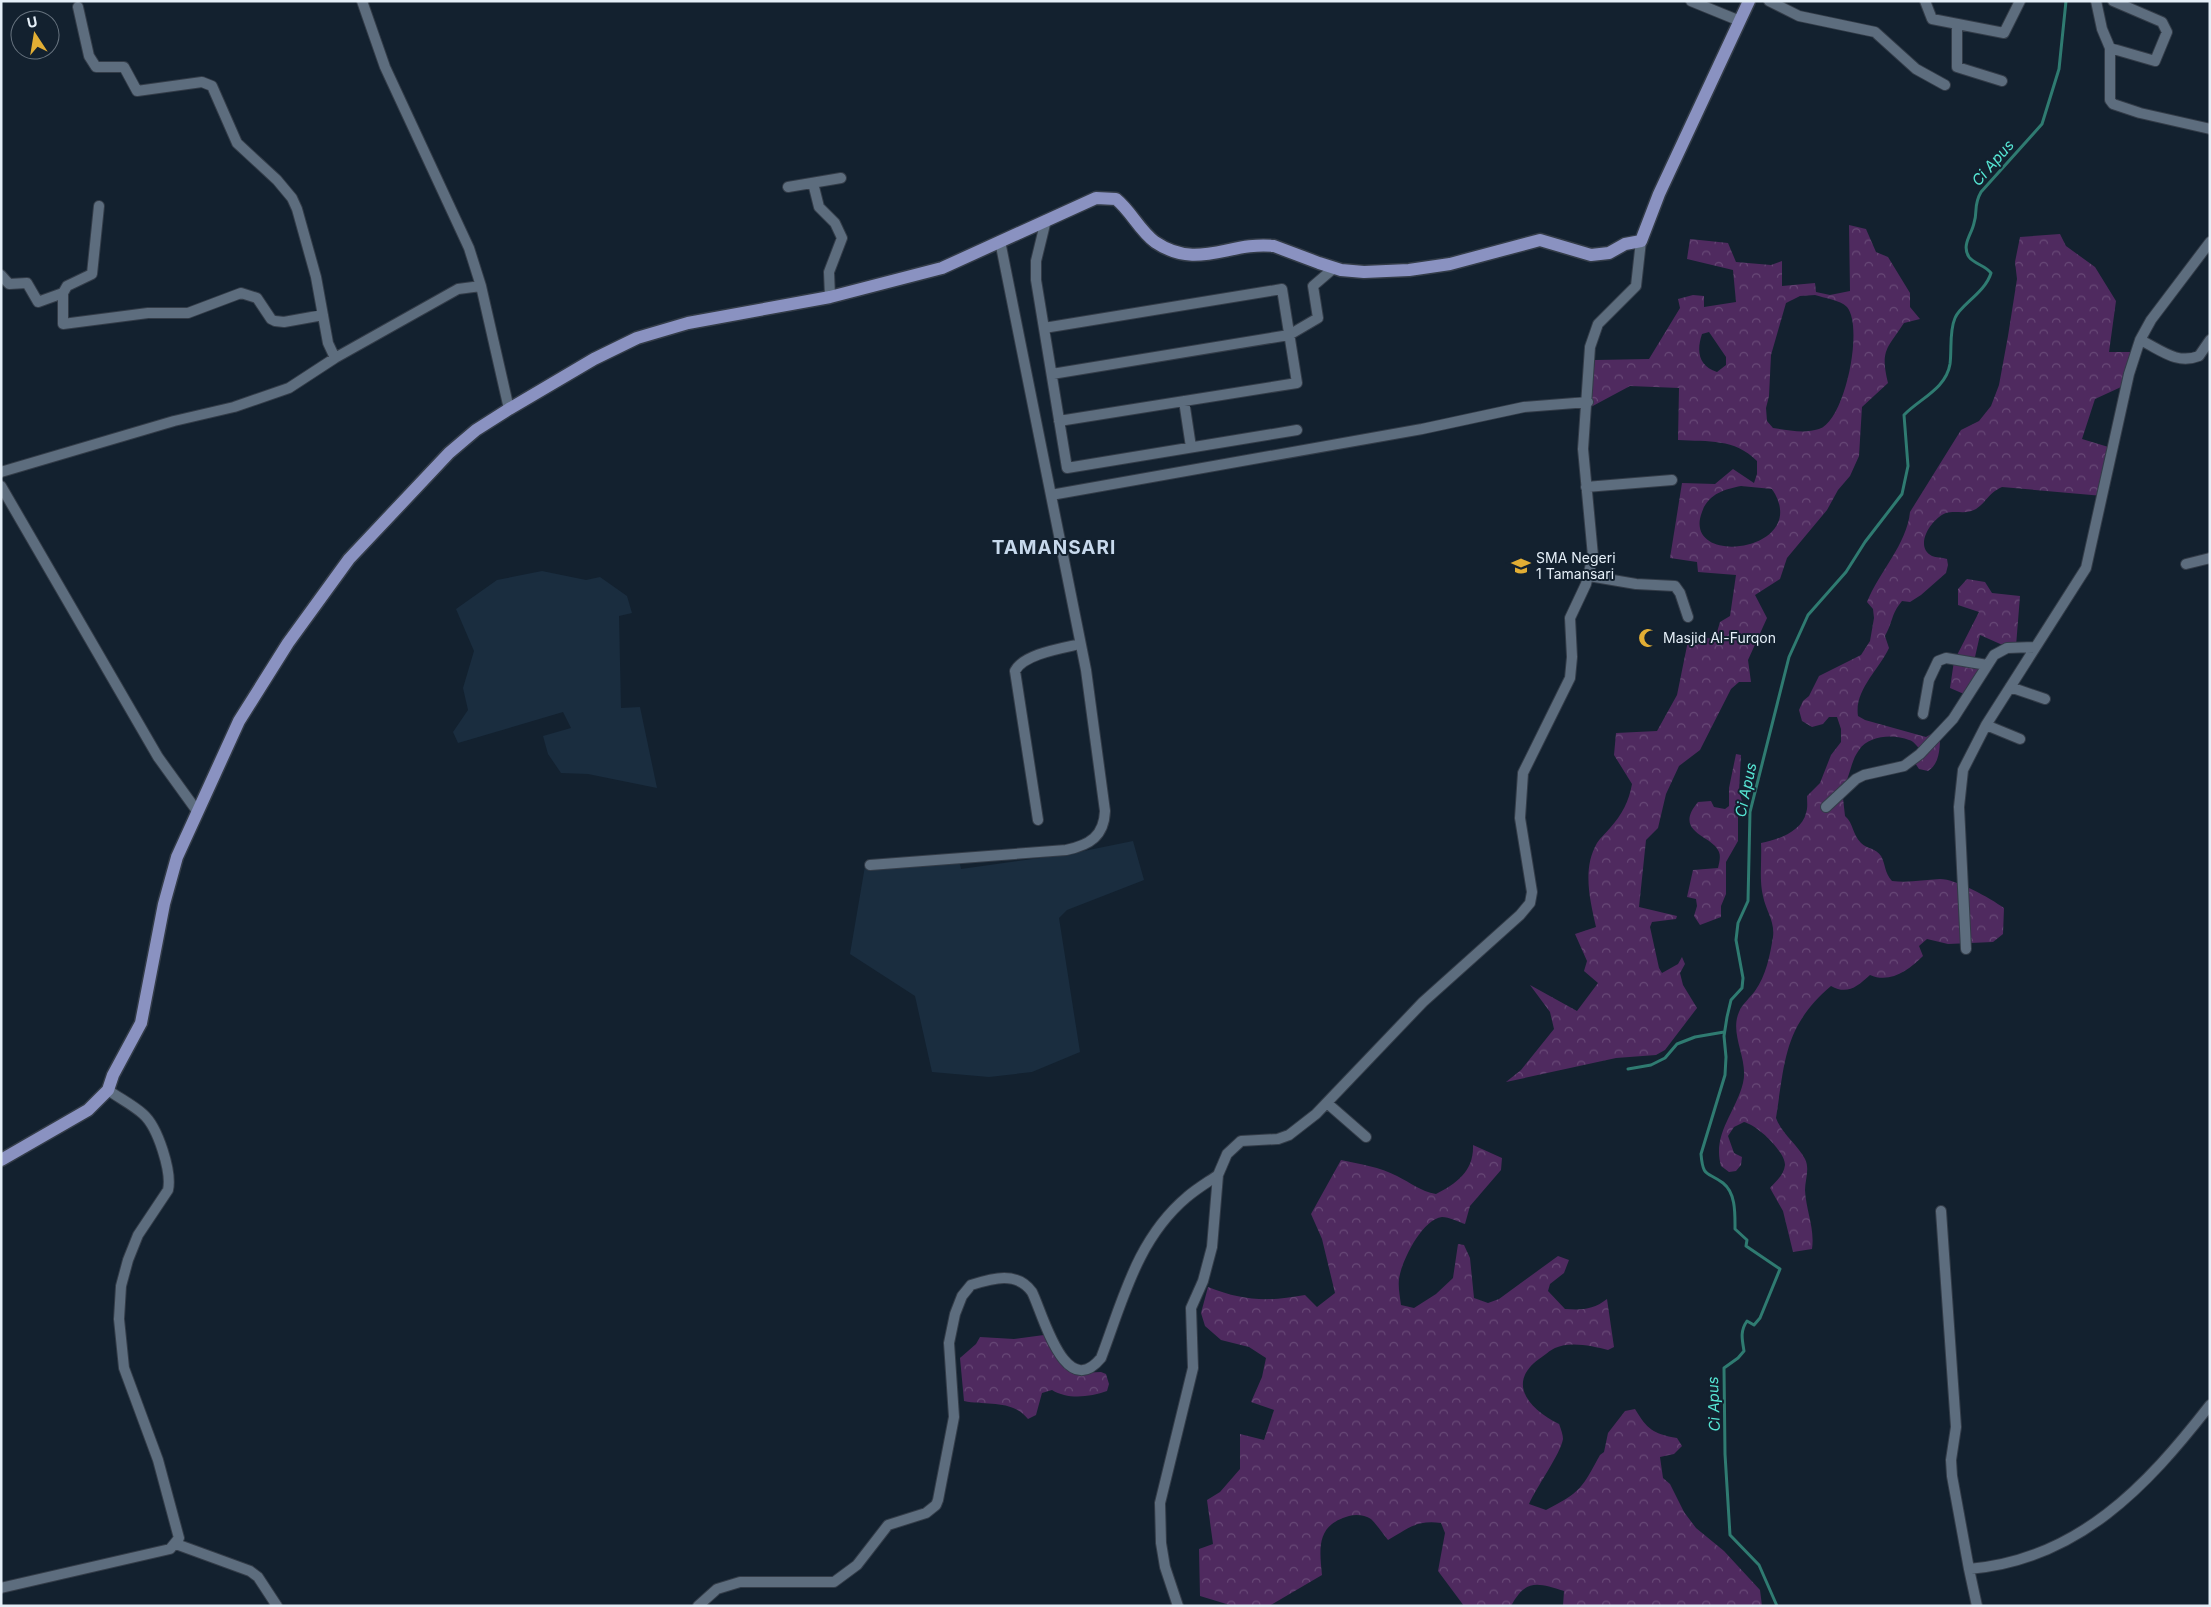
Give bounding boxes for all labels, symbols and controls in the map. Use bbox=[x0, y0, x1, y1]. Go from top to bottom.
north arrow bbox=[10, 10, 60, 60]
text: U bbox=[25, 12, 39, 31]
water label: Ci Apus bbox=[1967, 136, 2018, 190]
district label: TAMANSARI bbox=[992, 536, 1116, 559]
place label: SMA Negeri 1 Tamansari bbox=[1536, 549, 1616, 582]
school or university icon: SMA Negeri 1 Tamansari bbox=[1510, 555, 1532, 577]
mosque icon: Masjid Al-Furqon bbox=[1637, 627, 1659, 649]
place label: Masjid Al-Furqon bbox=[1663, 629, 1776, 646]
water label: Ci Apus bbox=[1730, 761, 1761, 819]
water label: Ci Apus bbox=[1703, 1376, 1724, 1432]

